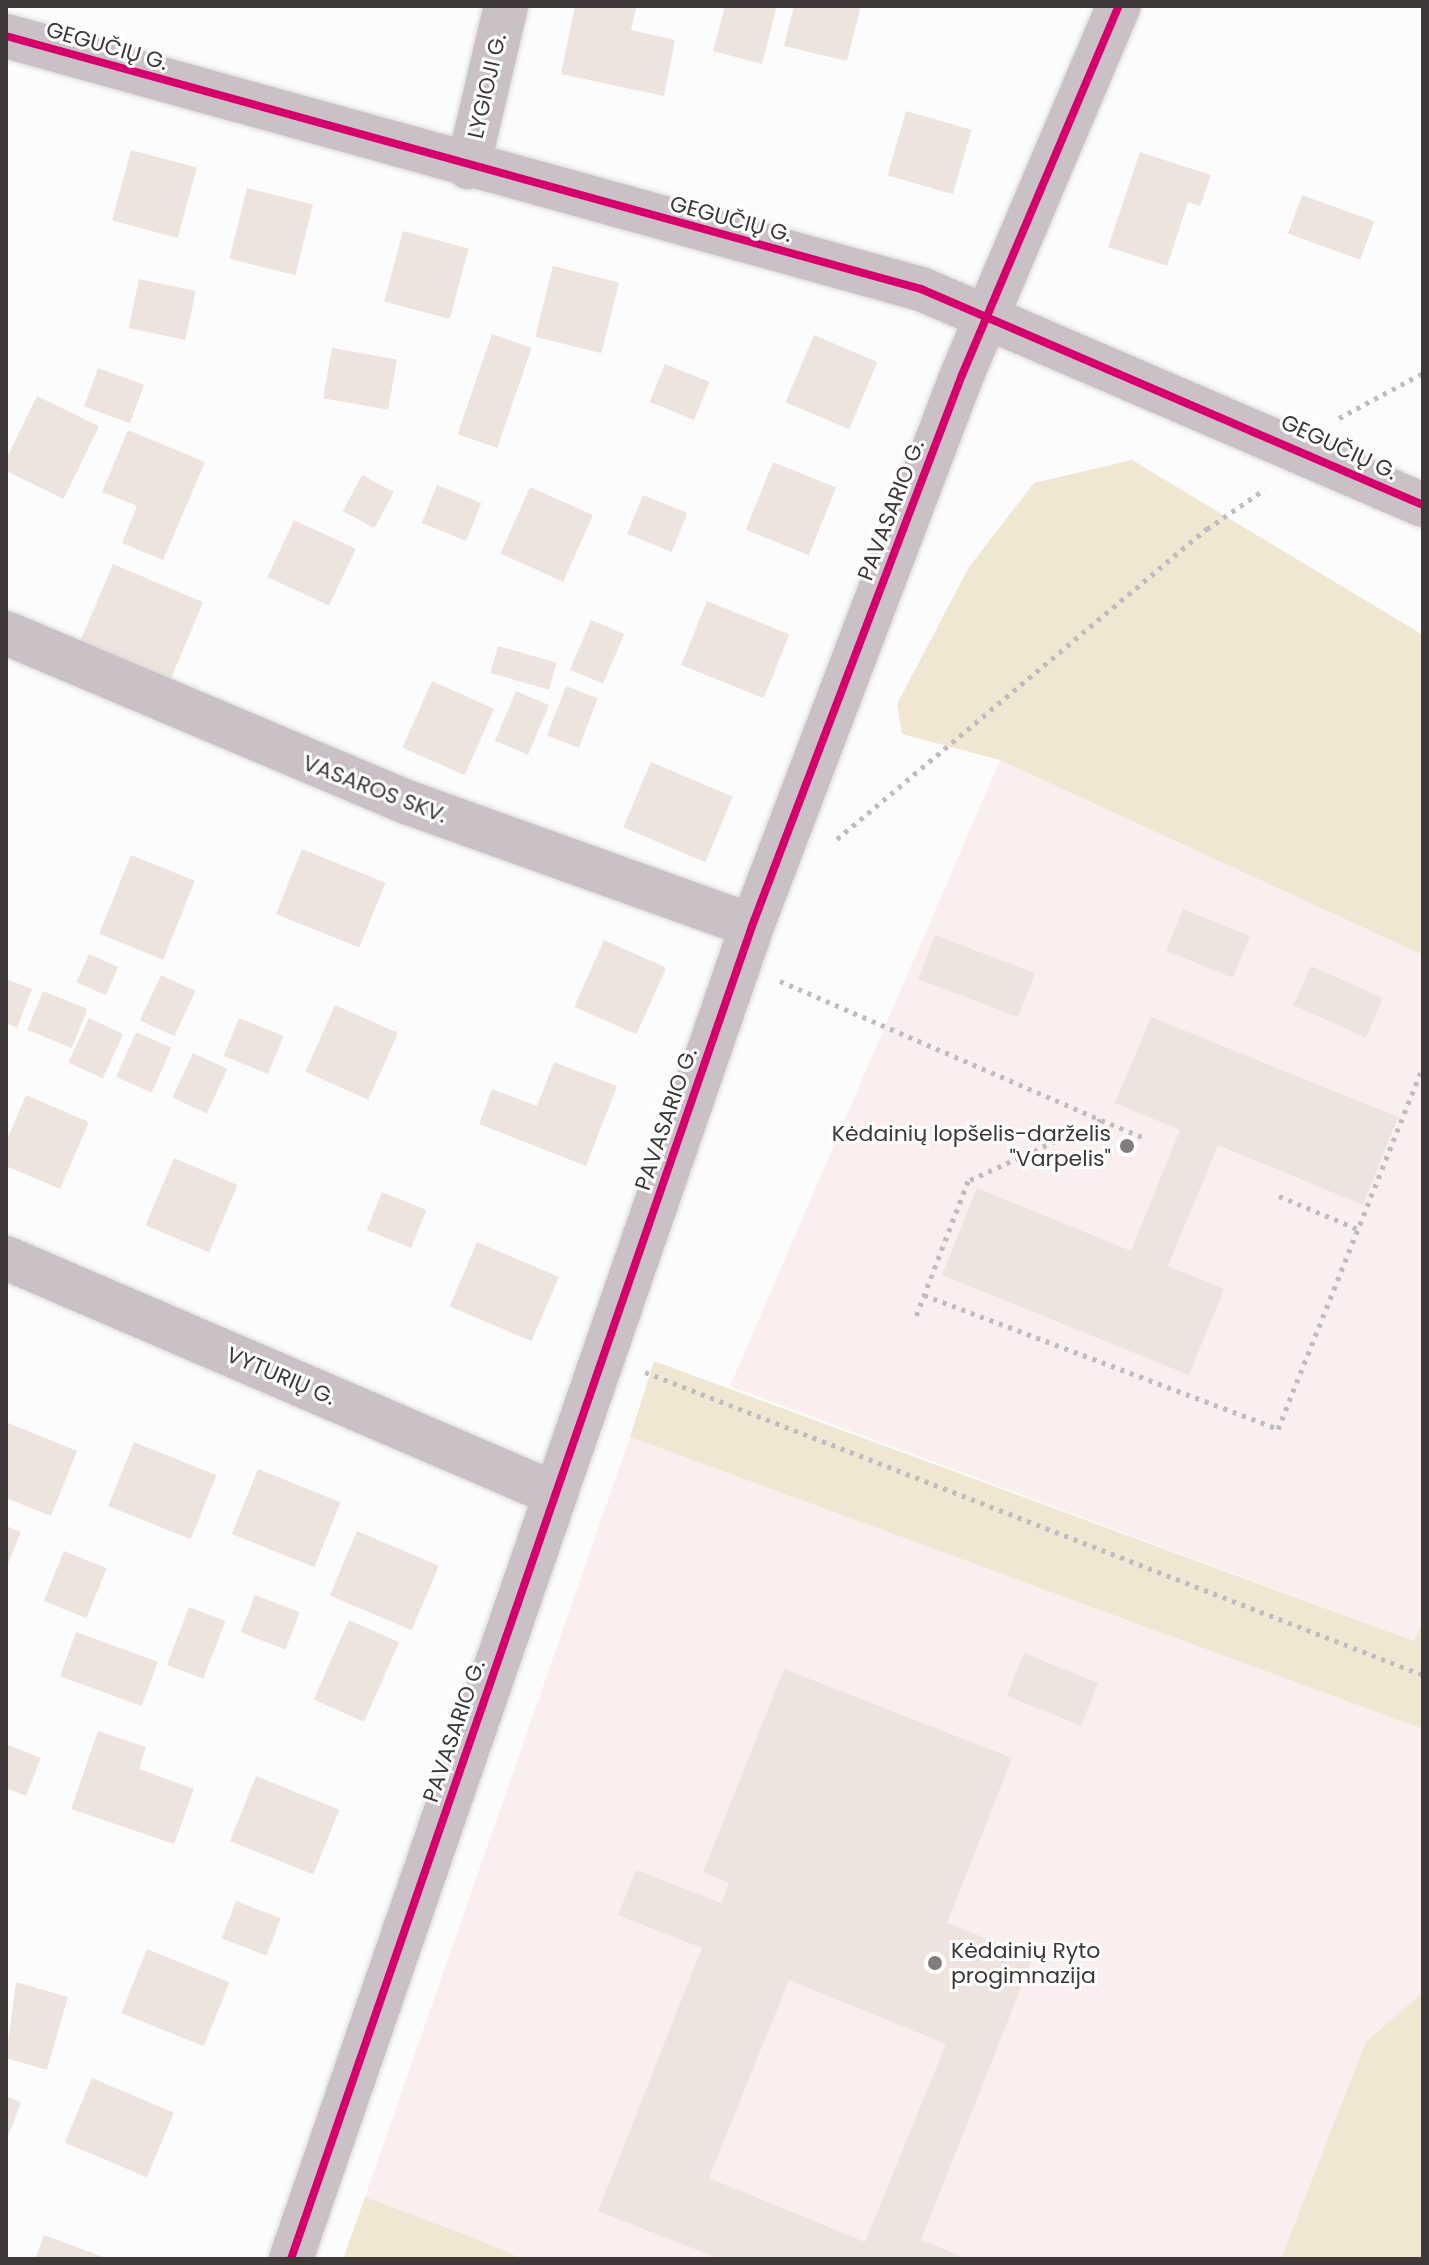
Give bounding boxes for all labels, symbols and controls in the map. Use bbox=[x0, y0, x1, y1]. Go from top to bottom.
street label: GEGUČIŲ G. bbox=[43, 16, 171, 76]
street label: LYGIOJI G. bbox=[462, 31, 512, 141]
street label: GEGUČIŲ G. bbox=[667, 190, 795, 248]
street label: GEGUČIŲ G. bbox=[1277, 409, 1401, 485]
street label: PAVASARIO G. bbox=[852, 436, 930, 584]
street label: VASAROS SKV. bbox=[299, 749, 451, 829]
street label: PAVASARIO G. bbox=[629, 1044, 703, 1194]
place label: Kėdainių lopšelis-darželis "Varpelis" bbox=[832, 1120, 1111, 1172]
marker: Kėdainių lopšelis-darželis "Varpelis" bbox=[1118, 1137, 1136, 1155]
street label: VYTURIŲ G. bbox=[223, 1341, 339, 1411]
street label: PAVASARIO G. bbox=[417, 1656, 491, 1806]
place label: Kėdainių Ryto progimnazija bbox=[951, 1937, 1100, 1988]
marker: Kėdainių Ryto progimnazija bbox=[926, 1954, 944, 1972]

